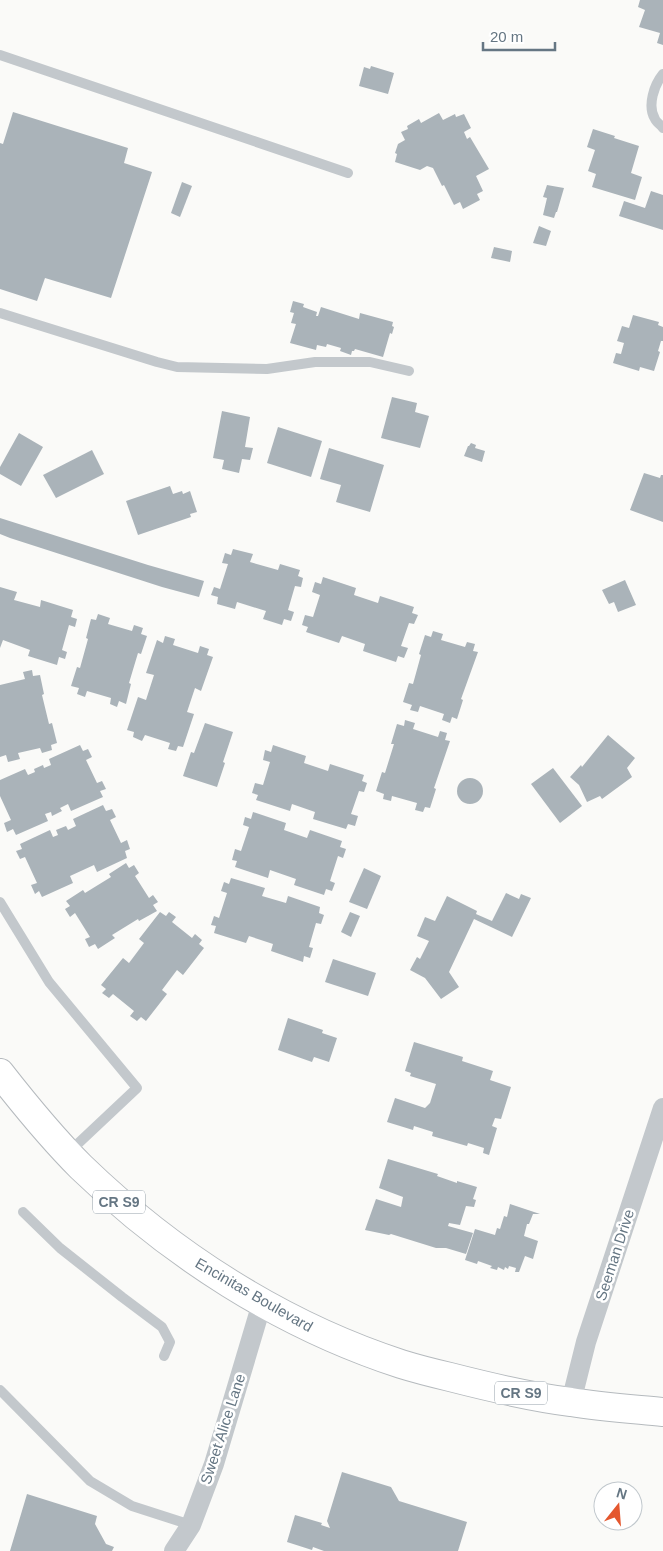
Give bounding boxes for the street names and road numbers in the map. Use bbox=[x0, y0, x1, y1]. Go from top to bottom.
road number: CR S9 bbox=[93, 1190, 145, 1214]
street label: Seeman Drive bbox=[592, 1207, 637, 1303]
street label: Encinitas Boulevard bbox=[193, 1254, 316, 1335]
street label: Sweet Alice Lane bbox=[197, 1371, 248, 1486]
road number: CR S9 bbox=[495, 1382, 547, 1405]

